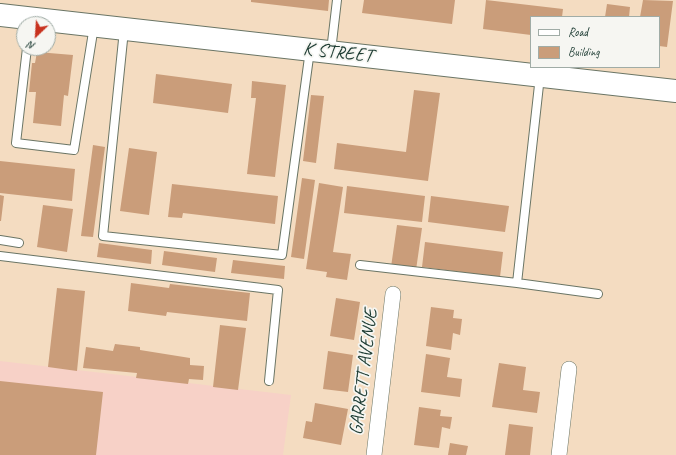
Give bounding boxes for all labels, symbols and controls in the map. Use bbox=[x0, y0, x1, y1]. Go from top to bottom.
north arrow bbox=[16, 16, 56, 56]
legend bbox=[530, 16, 660, 68]
text: Road bbox=[568, 24, 588, 40]
text: N bbox=[25, 38, 37, 54]
street label: K STREET bbox=[302, 38, 374, 68]
text: Building bbox=[568, 44, 600, 60]
street label: GARRETT AVENUE bbox=[345, 308, 383, 436]

